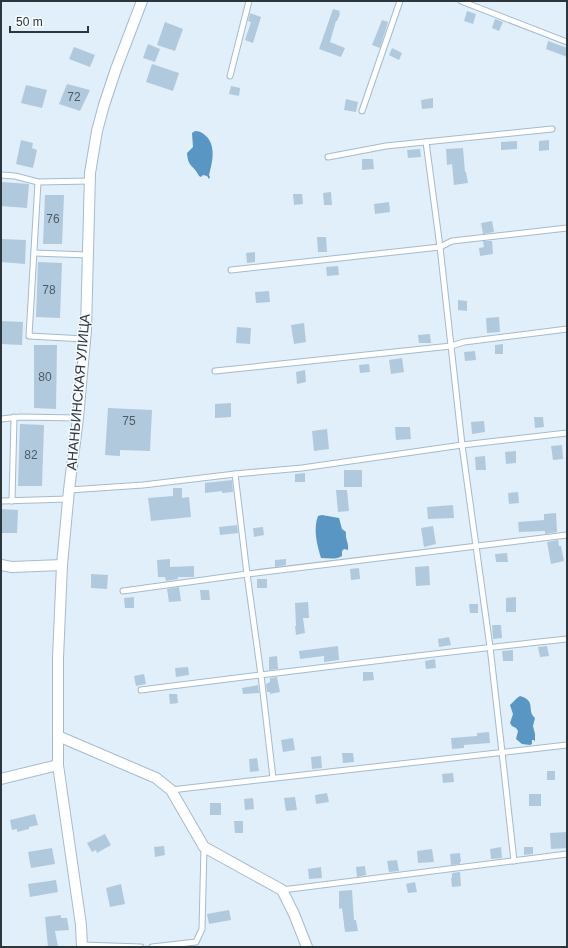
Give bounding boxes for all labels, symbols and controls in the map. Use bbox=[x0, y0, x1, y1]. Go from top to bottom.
scale bar bbox=[10, 8, 88, 34]
text: 50 m bbox=[16, 15, 43, 29]
house number: 72 bbox=[67, 90, 81, 104]
house number: 76 bbox=[46, 212, 60, 226]
house number: 78 bbox=[42, 283, 56, 297]
street label: АНАНЬИНСКАЯ УЛИЦА bbox=[63, 312, 93, 471]
house number: 80 bbox=[38, 370, 52, 384]
house number: 75 bbox=[122, 414, 136, 428]
house number: 82 bbox=[24, 448, 38, 462]

